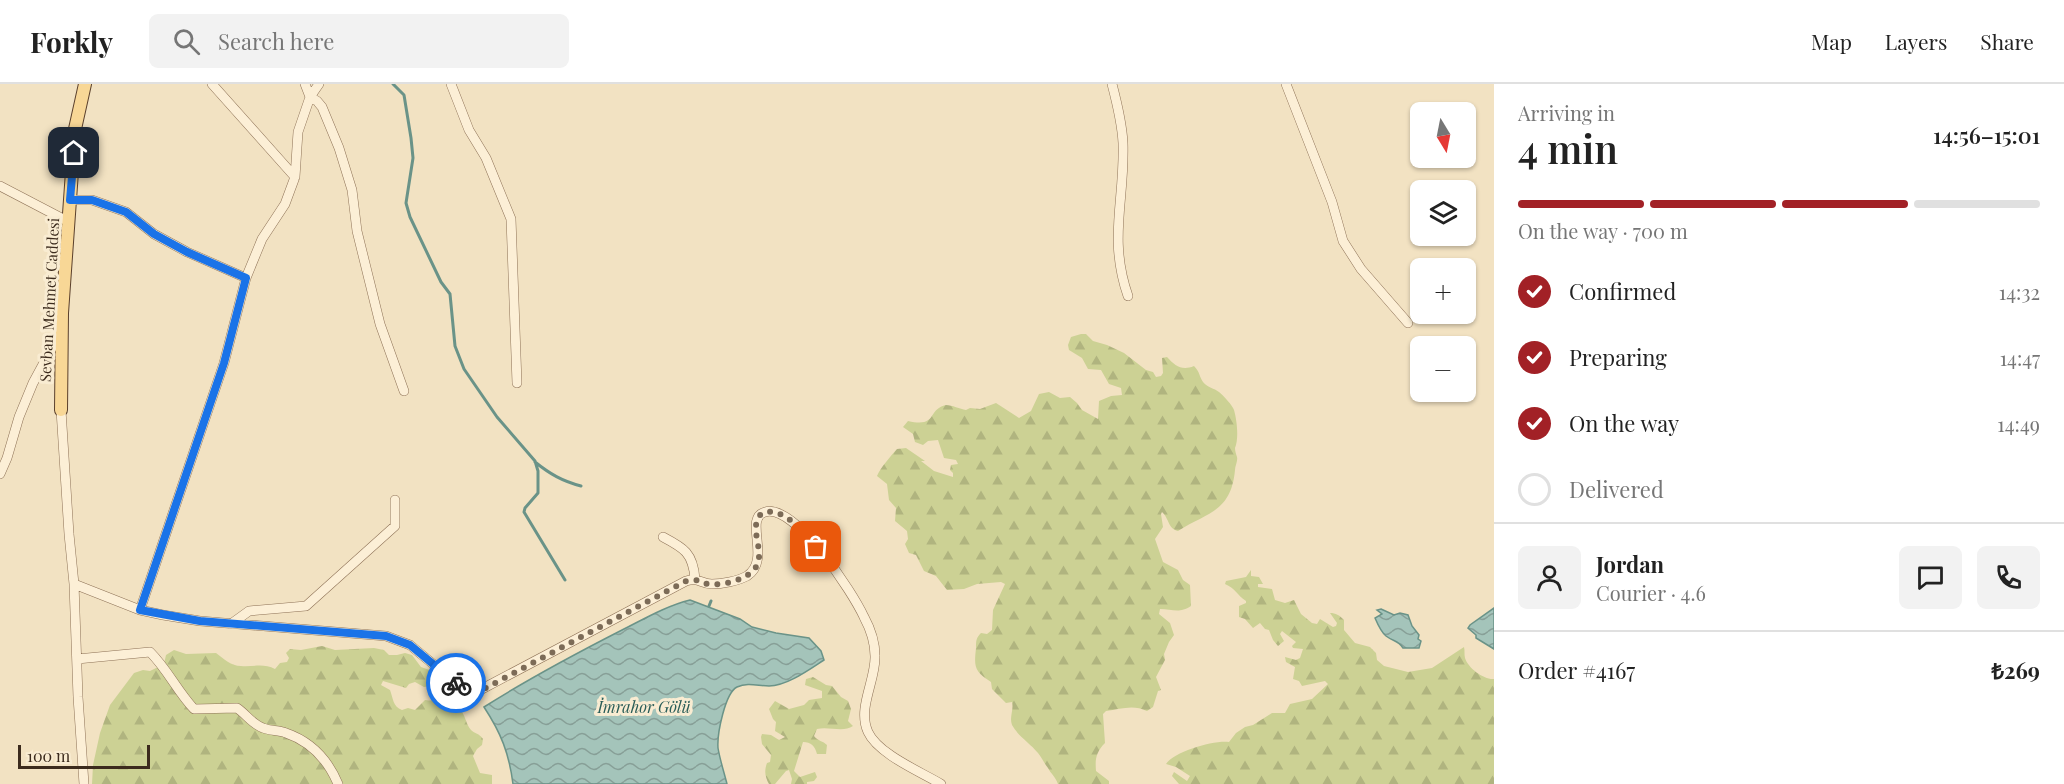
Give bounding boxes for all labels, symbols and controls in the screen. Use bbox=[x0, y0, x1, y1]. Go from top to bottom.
search box bbox=[149, 14, 569, 68]
text: Forkly bbox=[30, 23, 113, 60]
icon: search bbox=[170, 25, 203, 58]
text: Search here bbox=[218, 26, 334, 56]
text: Map bbox=[1811, 27, 1852, 55]
text: Layers bbox=[1885, 27, 1947, 55]
text: Share bbox=[1980, 27, 2034, 55]
text: Arriving in bbox=[1518, 99, 1615, 126]
north arrow bbox=[1410, 102, 1476, 168]
map controls bbox=[1410, 102, 1476, 402]
text: 14:56–15:01 bbox=[1933, 120, 2040, 150]
text: 4 min bbox=[1518, 122, 1618, 174]
pin bbox=[48, 127, 99, 178]
icon: home bbox=[57, 136, 90, 169]
button: layers bbox=[1410, 180, 1476, 246]
street label: Sevban Mehmet Caddesi bbox=[35, 217, 63, 383]
text: On the way · 700 m bbox=[1518, 217, 1688, 244]
button: + bbox=[1410, 258, 1476, 324]
icon: check bbox=[1518, 275, 1551, 308]
text: Confirmed bbox=[1569, 276, 1676, 306]
text: 14:32 bbox=[1999, 278, 2040, 305]
button: − bbox=[1410, 336, 1476, 402]
icon: check bbox=[1518, 341, 1551, 374]
text: Preparing bbox=[1569, 342, 1667, 372]
text: 14:47 bbox=[2000, 344, 2040, 371]
icon: check bbox=[1518, 407, 1551, 440]
text: On the way bbox=[1569, 408, 1679, 438]
text: 14:49 bbox=[1997, 410, 2040, 437]
text: Delivered bbox=[1569, 474, 1664, 504]
pin bbox=[790, 521, 841, 572]
icon: bag bbox=[799, 530, 832, 563]
button: person bbox=[1518, 546, 1581, 609]
button: chat bbox=[1899, 546, 1962, 609]
button: phone bbox=[1977, 546, 2040, 609]
text: Jordan bbox=[1596, 549, 1664, 579]
text: Courier · 4.6 bbox=[1596, 579, 1706, 606]
courier bbox=[426, 653, 486, 713]
text: Order #4167 bbox=[1518, 655, 1635, 685]
text: ₺269 bbox=[1991, 655, 2040, 685]
icon: bike bbox=[440, 667, 473, 700]
water label: İmrahor Gölü bbox=[597, 696, 691, 717]
scale bar bbox=[18, 742, 150, 770]
text: 100 m bbox=[27, 745, 70, 766]

